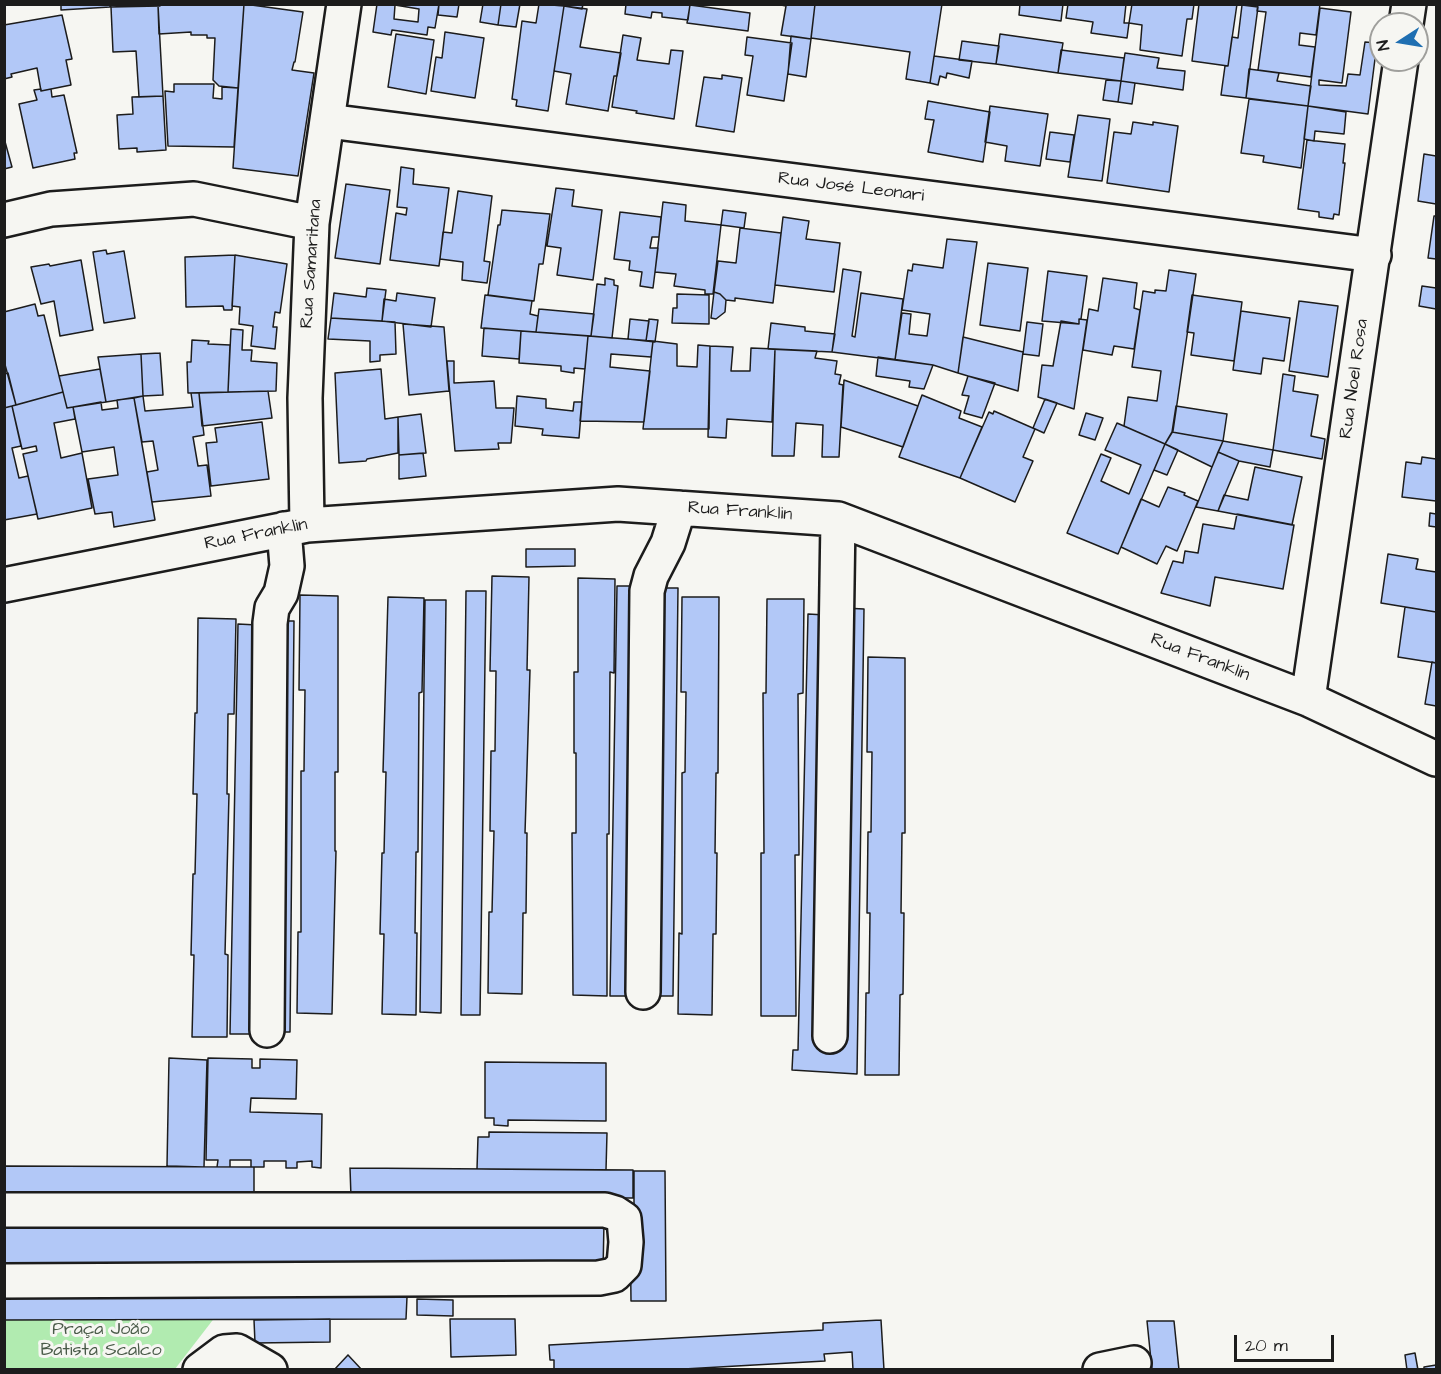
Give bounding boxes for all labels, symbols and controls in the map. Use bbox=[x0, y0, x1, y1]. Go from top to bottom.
north arrow bbox=[1369, 12, 1429, 72]
text: N bbox=[1372, 38, 1395, 53]
street label: Rua José Leonari bbox=[777, 168, 925, 208]
street label: Rua Samaritana bbox=[297, 199, 327, 329]
street label: Rua Noel Rosa bbox=[1336, 318, 1374, 440]
street label: Rua Franklin bbox=[687, 498, 793, 526]
street label: Rua Franklin bbox=[203, 514, 309, 556]
street label: Rua Franklin bbox=[1147, 629, 1253, 687]
park label: Praça João Batista Scalco bbox=[40, 1319, 162, 1362]
scale bar bbox=[1237, 1323, 1338, 1361]
text: 20 m bbox=[1245, 1333, 1288, 1358]

